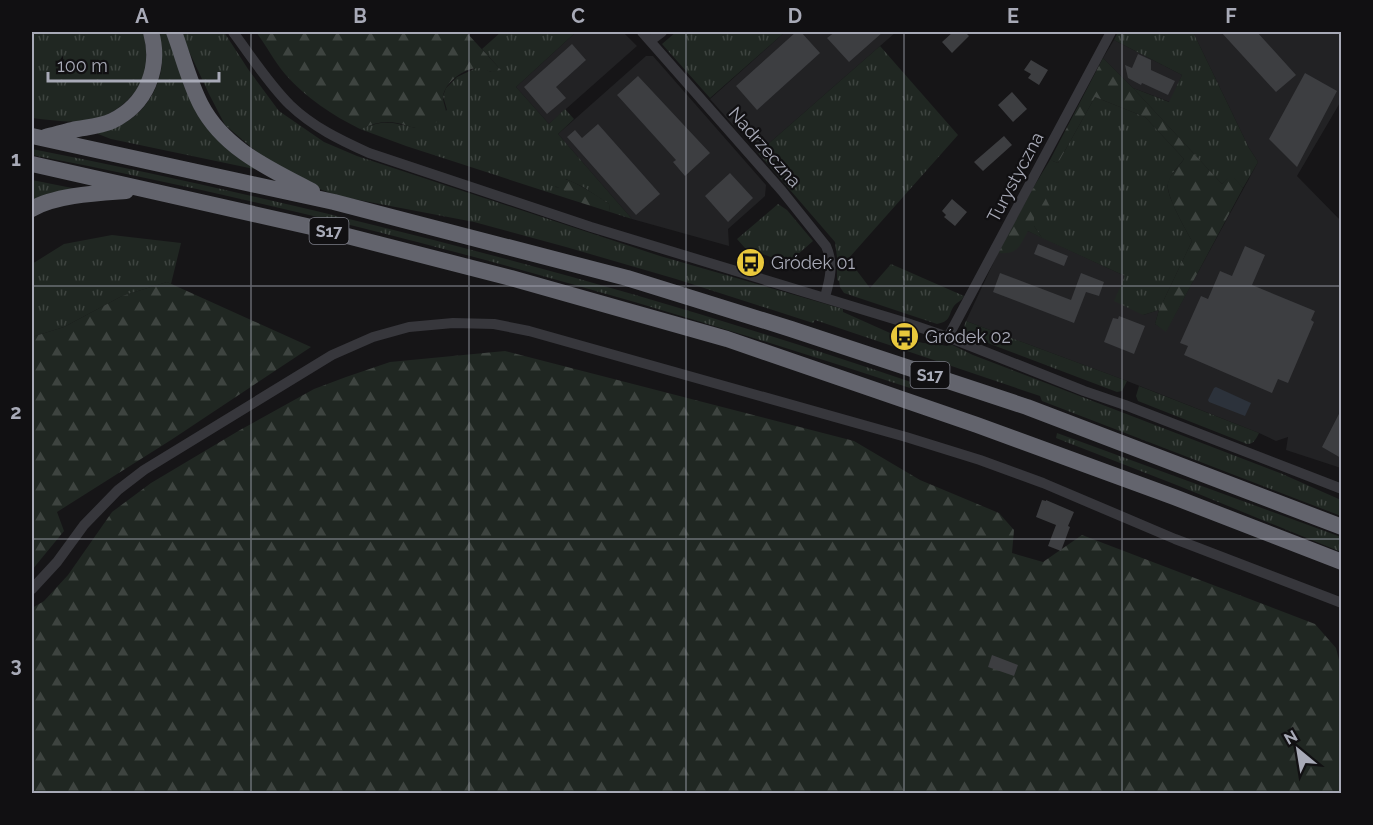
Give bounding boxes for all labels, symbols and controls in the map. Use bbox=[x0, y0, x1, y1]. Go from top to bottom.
text: A bbox=[135, 4, 149, 28]
text: B bbox=[353, 4, 367, 28]
text: C bbox=[571, 4, 585, 28]
text: D bbox=[788, 4, 802, 28]
text: E bbox=[1007, 4, 1019, 28]
text: F bbox=[1225, 4, 1237, 28]
scale bar bbox=[48, 45, 219, 83]
text: 100 m bbox=[57, 55, 108, 76]
street label: Nadrzeczna bbox=[724, 103, 806, 191]
street label: Turystyczna bbox=[982, 128, 1048, 226]
text: 1 bbox=[11, 147, 21, 171]
road number: S17 bbox=[310, 218, 348, 244]
bus stop icon: Gródek 01 bbox=[734, 246, 766, 278]
place label: Gródek 01 bbox=[771, 252, 856, 273]
bus stop icon: Gródek 02 bbox=[888, 320, 920, 352]
place label: Gródek 02 bbox=[925, 326, 1011, 347]
road number: S17 bbox=[910, 362, 950, 388]
text: 2 bbox=[10, 400, 22, 424]
text: 3 bbox=[10, 653, 22, 677]
north arrow bbox=[1268, 720, 1328, 780]
text: N bbox=[1281, 726, 1301, 749]

